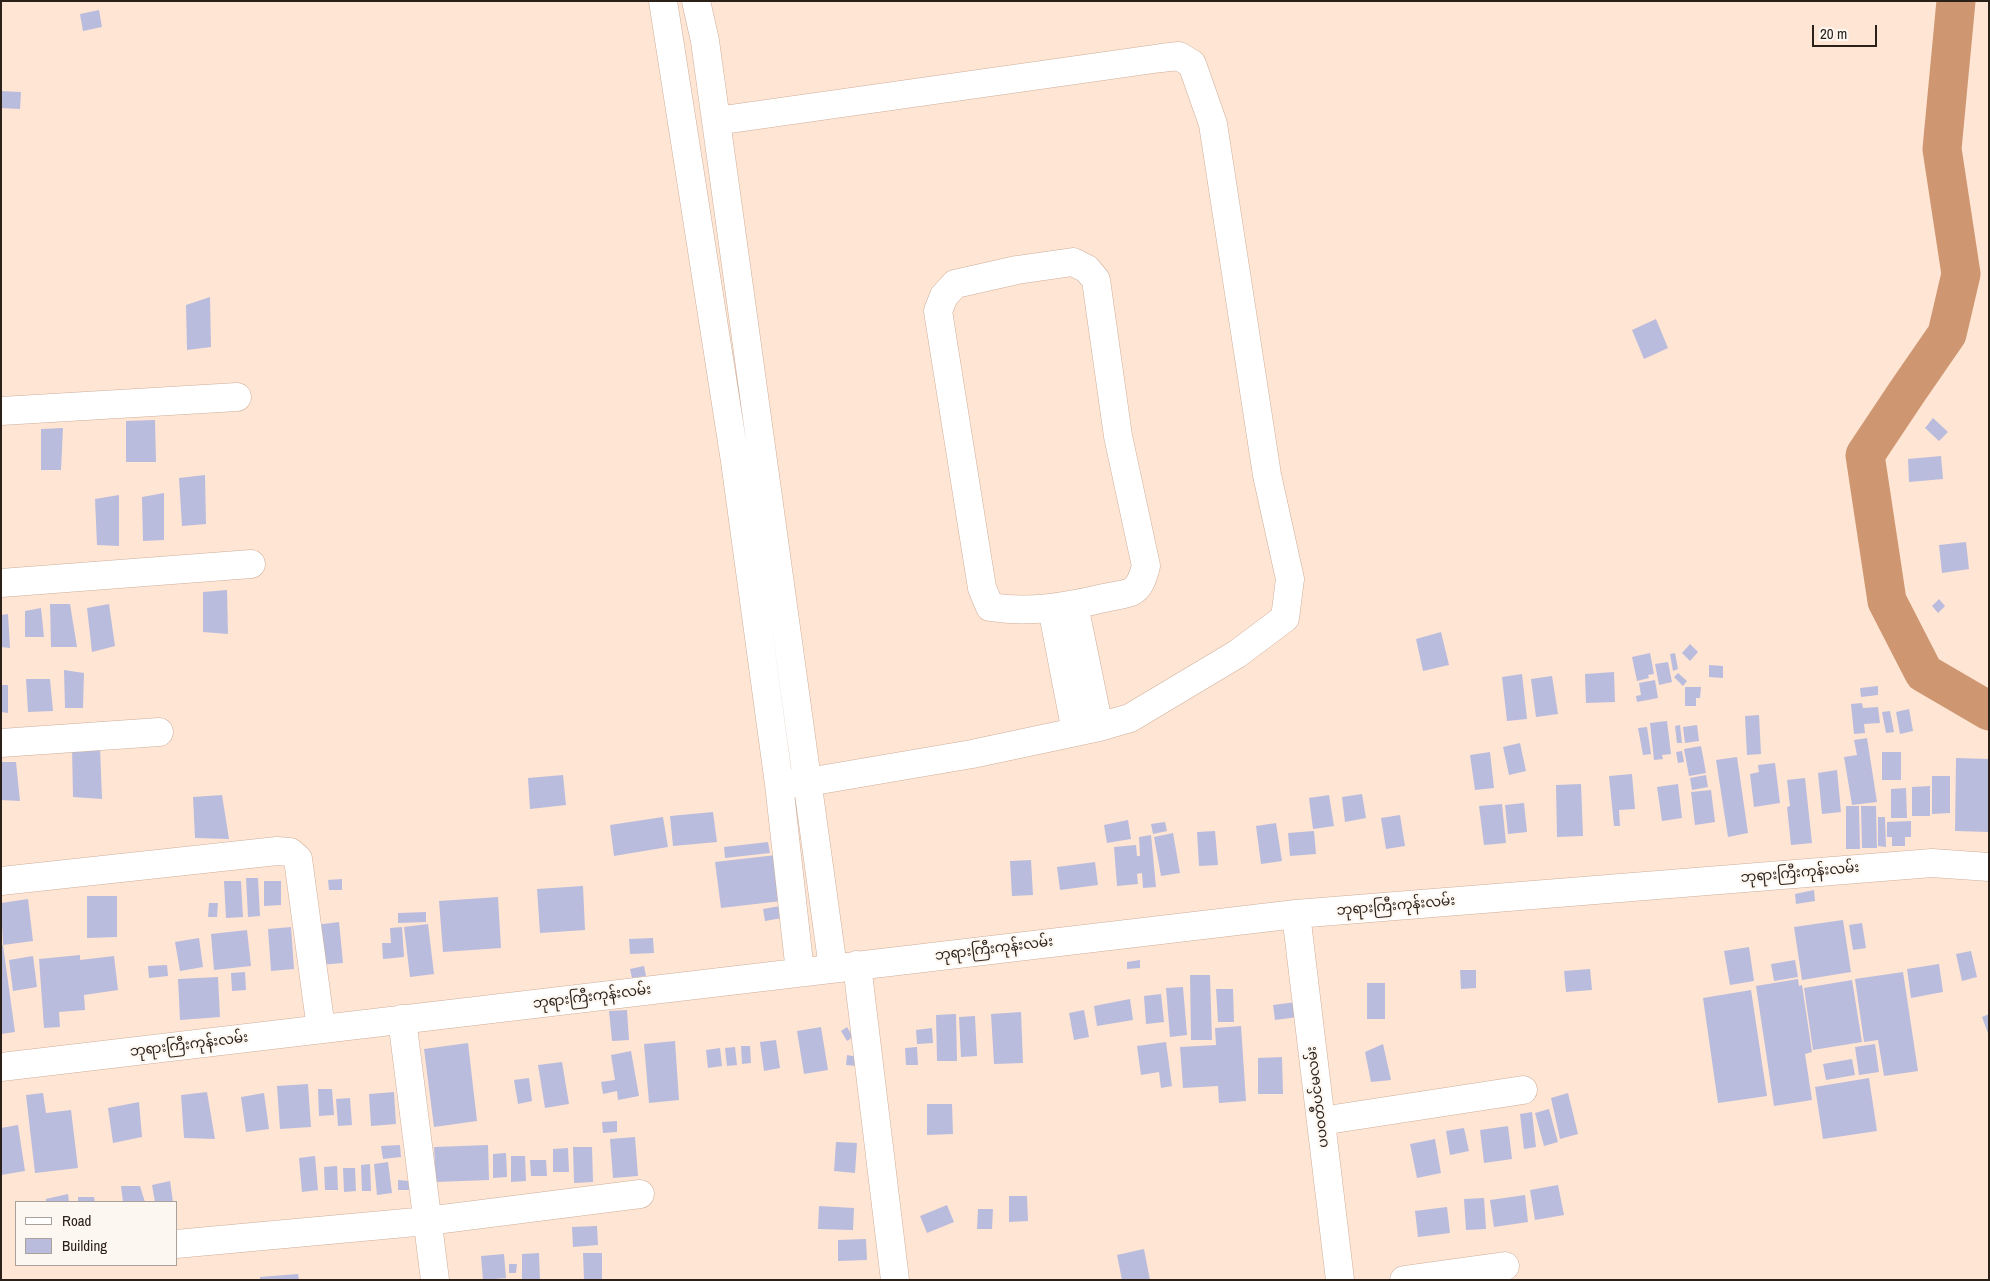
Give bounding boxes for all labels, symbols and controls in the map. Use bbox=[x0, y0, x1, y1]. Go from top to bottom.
scale bar bbox=[1815, 15, 1880, 47]
text: 20 m bbox=[1820, 23, 1847, 44]
street label: ဘုရားကြီးကုန်းလမ်း bbox=[1740, 859, 1860, 887]
street label: ဘုရားကြီးကုန်းလမ်း bbox=[1336, 892, 1456, 920]
street label: ဘုရားကြီးကုန်းလမ်း bbox=[934, 933, 1054, 965]
street label: ဘုရားကြီးကုန်းလမ်း bbox=[532, 981, 652, 1013]
street label: ဘုရားကြီးကုန်းလမ်း bbox=[129, 1029, 249, 1061]
street label: ပပဝတီပင်မလမ်း bbox=[1303, 1045, 1333, 1149]
legend bbox=[15, 1201, 178, 1266]
text: Road bbox=[62, 1210, 91, 1231]
text: Building bbox=[62, 1235, 107, 1256]

